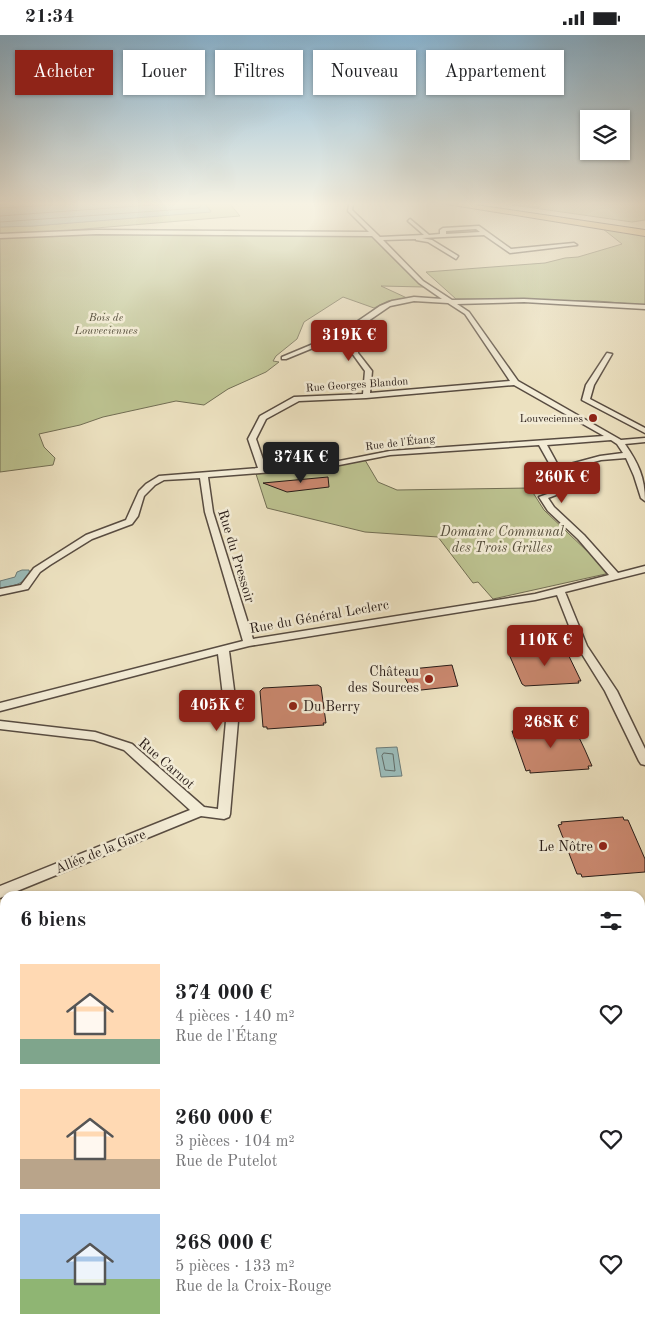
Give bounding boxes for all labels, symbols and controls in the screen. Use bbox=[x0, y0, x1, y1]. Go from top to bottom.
text: 21:34 bbox=[25, 8, 74, 27]
chip: Acheter bbox=[15, 50, 113, 95]
chip: Louer bbox=[123, 50, 205, 95]
chip: Filtres bbox=[215, 50, 303, 95]
chip: Nouveau bbox=[313, 50, 416, 95]
chip: Appartement bbox=[426, 50, 564, 95]
map controls bbox=[580, 110, 630, 160]
button: layers bbox=[580, 110, 630, 160]
park label: Bois de Louveciennes bbox=[73, 313, 138, 337]
pin: 319K € bbox=[308, 319, 390, 362]
text: 319K € bbox=[322, 328, 376, 344]
street label: Rue Georges Blandon bbox=[305, 376, 409, 395]
marker: Louveciennes bbox=[587, 412, 599, 424]
place label: Louveciennes bbox=[519, 414, 583, 425]
street label: Rue de l'Étang bbox=[364, 432, 436, 453]
pin: 374K € bbox=[260, 441, 342, 484]
text: 374K € bbox=[274, 450, 328, 466]
pin: 260K € bbox=[521, 461, 603, 504]
text: 260K € bbox=[535, 470, 589, 486]
street label: Rue du Pressoir bbox=[215, 508, 257, 605]
park label: Domaine Communal des Trois Grilles bbox=[439, 525, 564, 555]
street label: Rue du Général Leclerc bbox=[248, 598, 390, 636]
pin: 110K € bbox=[504, 625, 586, 667]
text: 110K € bbox=[518, 633, 572, 649]
place label: Château des Sources bbox=[348, 665, 420, 695]
marker: Château des Sources bbox=[423, 673, 435, 685]
pin: 405K € bbox=[176, 689, 258, 732]
text: 405K € bbox=[190, 698, 244, 714]
marker: Du Berry bbox=[287, 700, 299, 712]
place label: Du Berry bbox=[303, 700, 361, 714]
pin: 268K € bbox=[510, 707, 592, 749]
text: 268K € bbox=[524, 715, 578, 731]
street label: Rue Carnot bbox=[136, 736, 197, 792]
street label: Allée de la Gare bbox=[53, 827, 148, 876]
place label: Le Nôtre bbox=[538, 840, 593, 854]
marker: Le Nôtre bbox=[597, 840, 609, 852]
icon: filters bbox=[597, 907, 625, 935]
text: 6 biens bbox=[20, 910, 86, 931]
text: 374 000 € bbox=[175, 983, 272, 1004]
icon: home bbox=[60, 984, 120, 1044]
icon: heart bbox=[597, 1000, 625, 1028]
text: 4 pièces · 140 m² bbox=[175, 1009, 295, 1025]
text: Rue de l'Étang bbox=[175, 1029, 277, 1045]
text: 260 000 € bbox=[175, 1108, 272, 1129]
icon: home bbox=[60, 1109, 120, 1169]
icon: heart bbox=[597, 1125, 625, 1153]
text: 3 pièces · 104 m² bbox=[175, 1134, 295, 1150]
text: Rue de Putelot bbox=[175, 1154, 277, 1170]
text: 268 000 € bbox=[175, 1233, 272, 1254]
icon: home bbox=[60, 1234, 120, 1294]
icon: heart bbox=[597, 1250, 625, 1278]
text: 5 pièces · 133 m² bbox=[175, 1259, 295, 1275]
text: Rue de la Croix-Rouge bbox=[175, 1279, 331, 1295]

